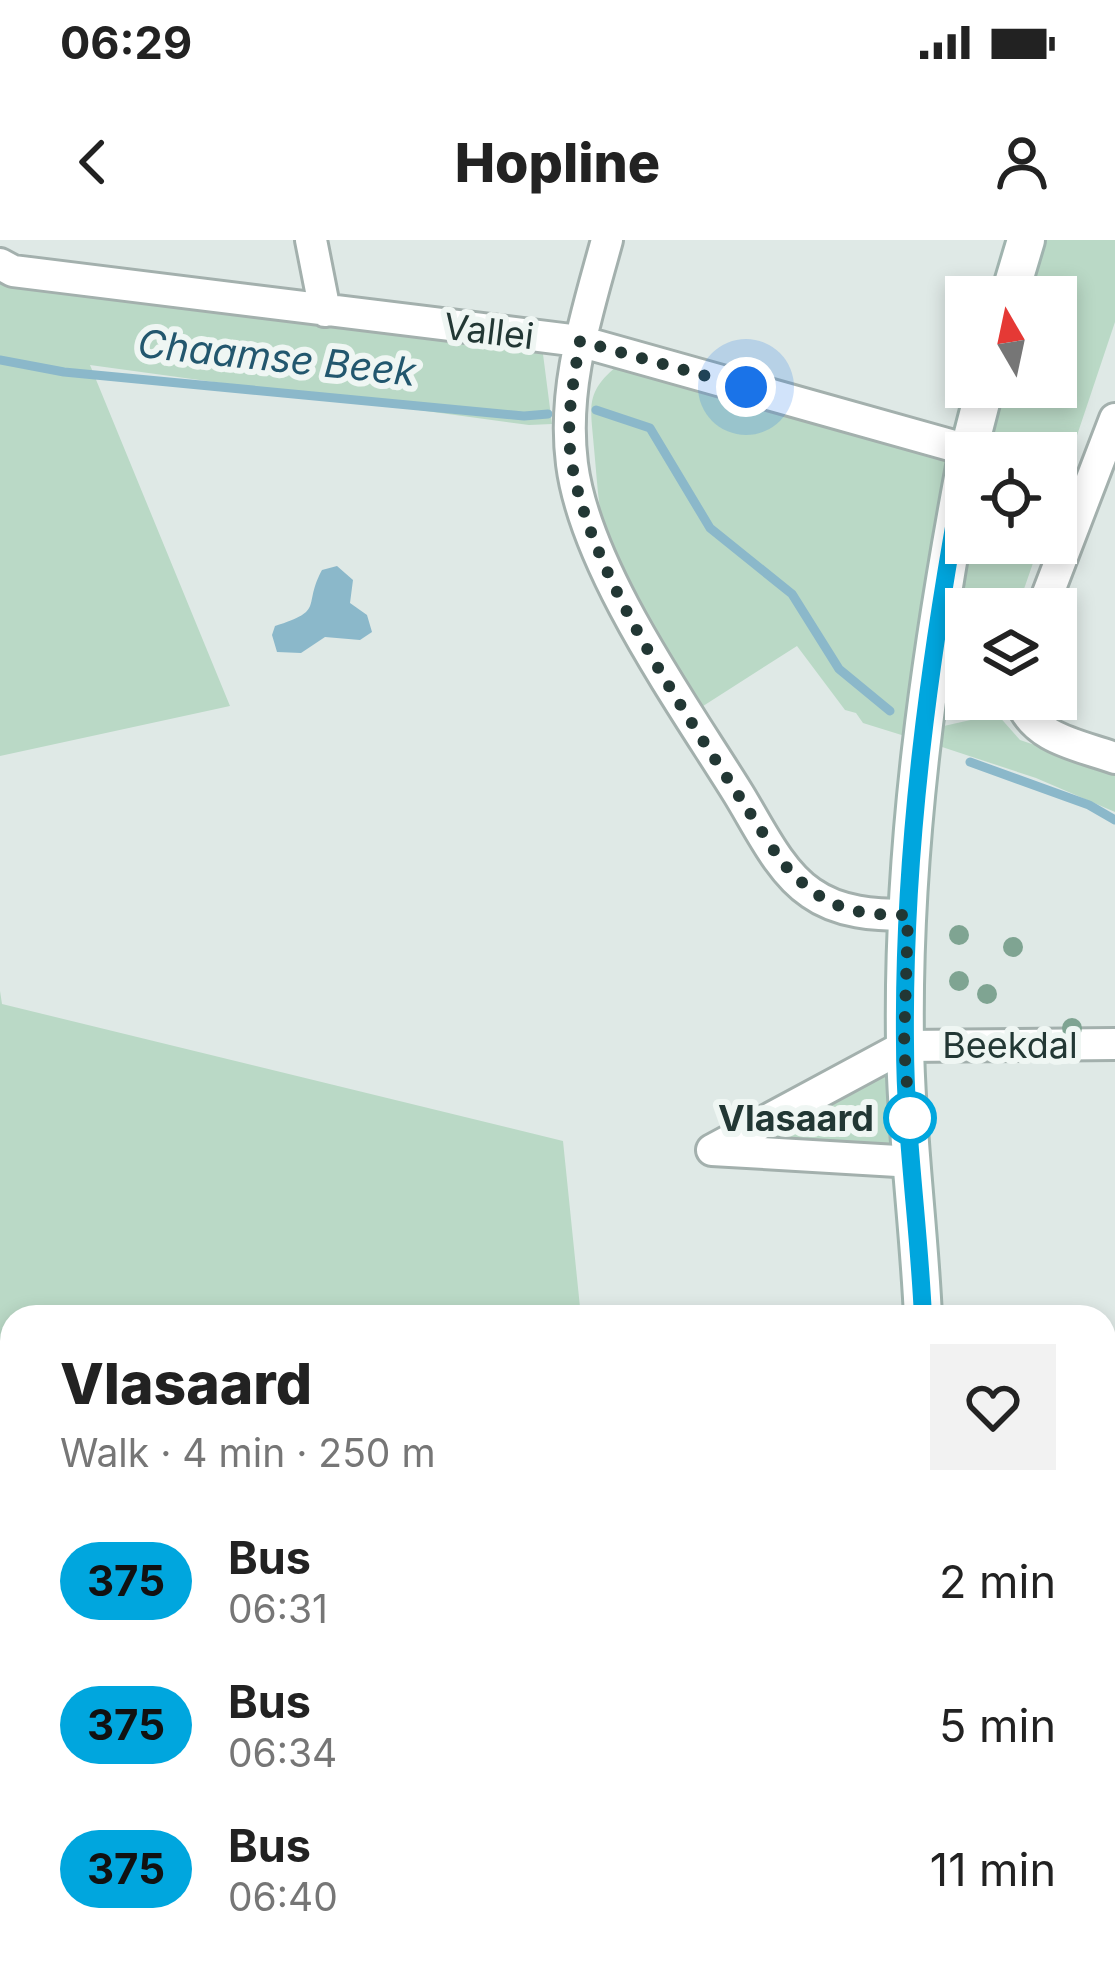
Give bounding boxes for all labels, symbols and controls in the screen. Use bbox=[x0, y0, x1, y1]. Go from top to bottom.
text: 06:29 bbox=[60, 15, 192, 70]
icon: back bbox=[60, 129, 126, 195]
icon: person bbox=[989, 129, 1055, 195]
text: Hopline bbox=[455, 130, 660, 195]
north arrow bbox=[945, 276, 1077, 408]
map controls bbox=[945, 276, 1077, 720]
street label: Vallei bbox=[441, 304, 537, 358]
water label: Chaamse Beek bbox=[136, 319, 419, 395]
your location bbox=[716, 357, 776, 417]
button: locate bbox=[945, 432, 1077, 564]
button: layers bbox=[945, 588, 1077, 720]
street label: Beekdal bbox=[942, 1023, 1078, 1067]
marker: Vlasaard bbox=[885, 1093, 935, 1143]
place label: Vlasaard bbox=[718, 1096, 874, 1140]
button: heart bbox=[930, 1344, 1056, 1470]
text: Vlasaard bbox=[60, 1349, 312, 1418]
text: Walk · 4 min · 250 m bbox=[60, 1429, 436, 1476]
text: Bus bbox=[228, 1530, 311, 1585]
text: 2 min bbox=[939, 1554, 1056, 1609]
text: 375 bbox=[87, 1555, 165, 1606]
text: 06:31 bbox=[228, 1585, 328, 1632]
text: Bus bbox=[228, 1674, 311, 1729]
text: 5 min bbox=[939, 1698, 1056, 1753]
text: 375 bbox=[87, 1699, 165, 1750]
text: 06:34 bbox=[228, 1729, 337, 1776]
text: Bus bbox=[228, 1818, 311, 1873]
text: 11 min bbox=[930, 1842, 1056, 1897]
text: 375 bbox=[87, 1843, 165, 1894]
text: 06:40 bbox=[228, 1873, 338, 1920]

